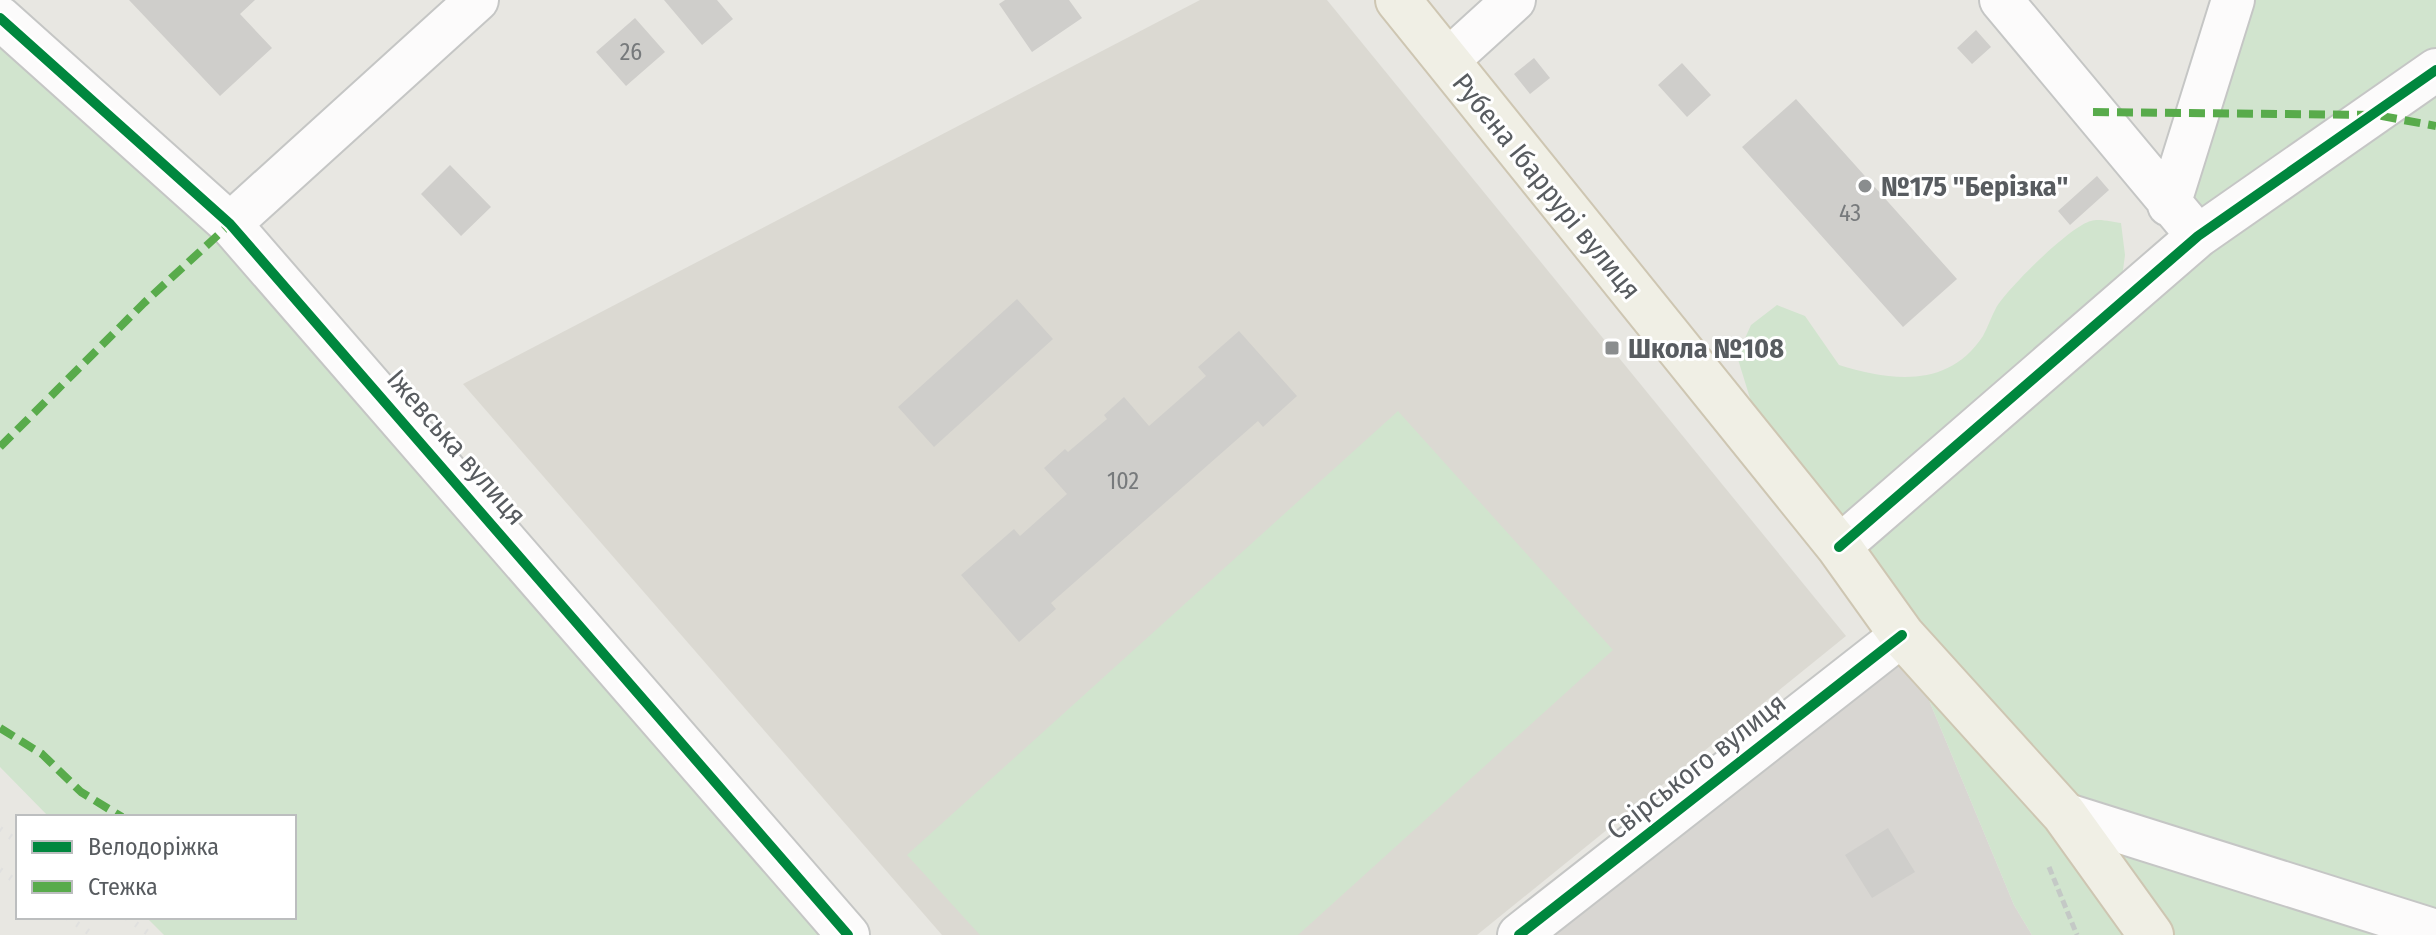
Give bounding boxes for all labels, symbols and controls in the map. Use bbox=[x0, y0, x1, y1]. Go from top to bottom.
house number: 26 bbox=[620, 38, 642, 66]
street label: Рубена Ібаррурі вулиця bbox=[1445, 67, 1648, 306]
place label: №175 "Берізка" bbox=[1881, 170, 2068, 203]
marker: №175 "Берізка" bbox=[1856, 177, 1874, 195]
house number: 43 bbox=[1839, 199, 1861, 227]
place label: Школа №108 bbox=[1628, 332, 1784, 365]
marker: Школа №108 bbox=[1603, 339, 1621, 357]
street label: Іжевська вулиця bbox=[380, 363, 533, 532]
house number: 102 bbox=[1107, 467, 1139, 495]
street label: Свірського вулиця bbox=[1600, 686, 1792, 846]
legend bbox=[16, 815, 296, 919]
text: Велодоріжка bbox=[88, 833, 219, 861]
text: Стежка bbox=[88, 873, 158, 901]

